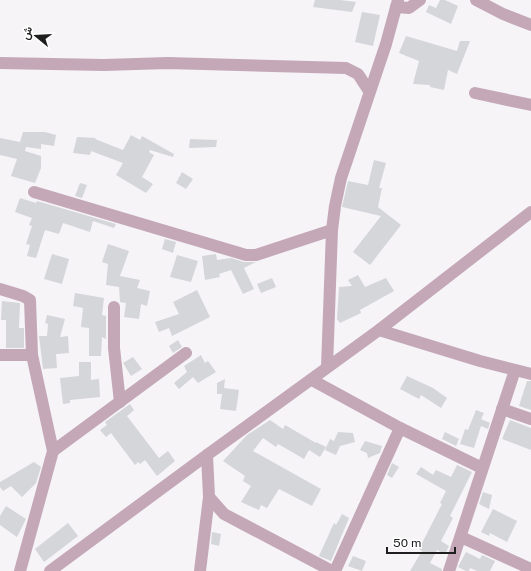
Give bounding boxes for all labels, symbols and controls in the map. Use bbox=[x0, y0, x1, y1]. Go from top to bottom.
north arrow bbox=[16, 16, 56, 56]
text: ش bbox=[19, 25, 35, 41]
scale bar bbox=[387, 529, 455, 555]
text: 50 m bbox=[393, 536, 421, 550]

